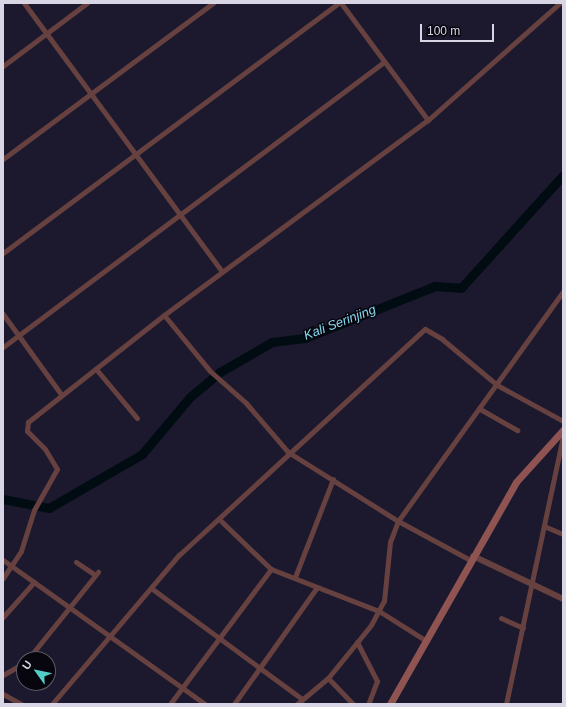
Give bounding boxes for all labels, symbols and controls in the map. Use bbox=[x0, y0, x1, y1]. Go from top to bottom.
scale bar bbox=[422, 16, 496, 42]
text: 100 m bbox=[427, 24, 460, 38]
water label: Kali Serinjing bbox=[302, 302, 378, 344]
north arrow bbox=[16, 651, 56, 691]
text: U bbox=[20, 658, 34, 672]

